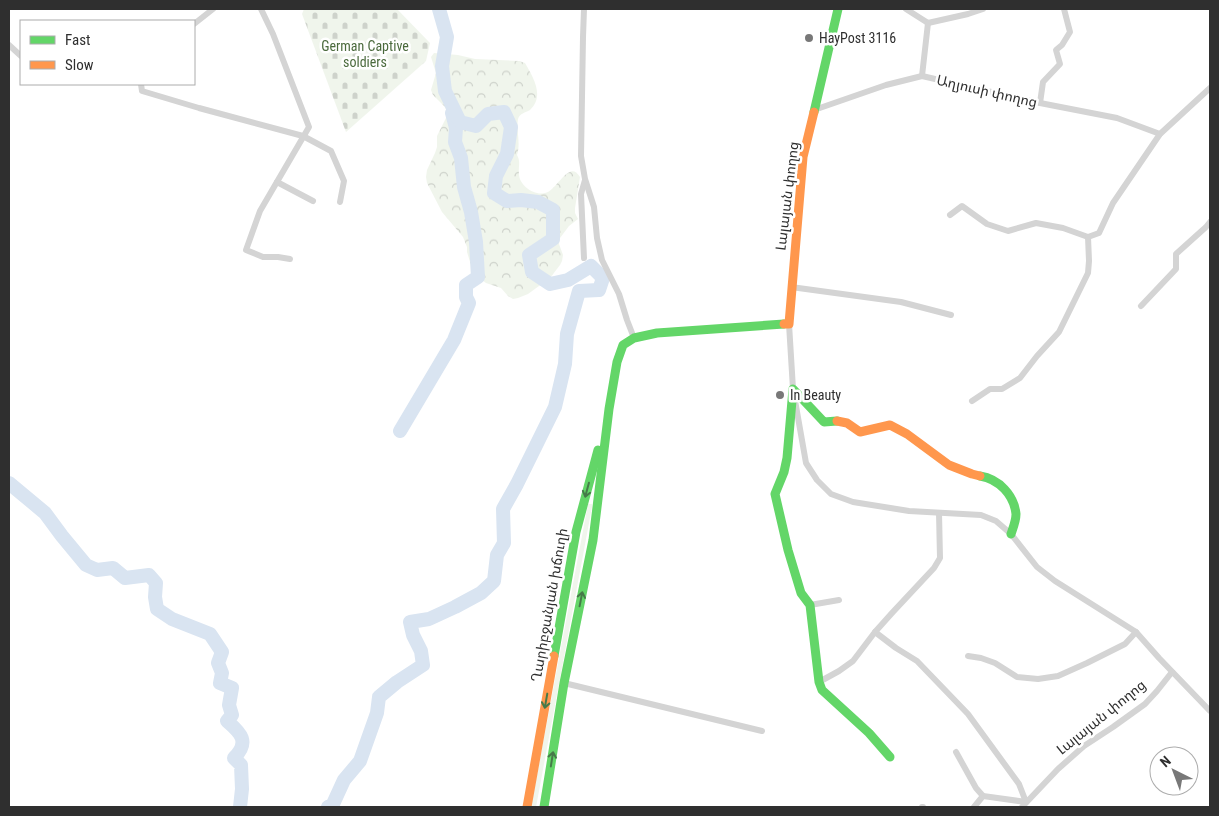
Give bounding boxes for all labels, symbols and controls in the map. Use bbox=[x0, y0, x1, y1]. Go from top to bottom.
legend bbox=[20, 20, 195, 85]
place label: HayPost 3116 bbox=[819, 30, 896, 46]
text: Fast bbox=[65, 31, 90, 49]
marker: HayPost 3116 bbox=[803, 32, 815, 44]
park label: German Captive soldiers bbox=[321, 38, 409, 70]
text: Slow bbox=[65, 56, 94, 74]
street label: Աղյուսի փողոց bbox=[935, 72, 1039, 110]
street label: Լալայան փողոց bbox=[772, 141, 802, 251]
place label: In Beauty bbox=[790, 387, 841, 403]
marker: In Beauty bbox=[774, 389, 786, 401]
one-way arrow bbox=[582, 482, 592, 498]
street label: Ղարիբջանյան խճուղի bbox=[528, 527, 570, 683]
one-way arrow bbox=[577, 592, 586, 608]
street label: Լալայան փողոց bbox=[1053, 676, 1149, 758]
one-way arrow bbox=[540, 693, 550, 709]
north arrow bbox=[1149, 746, 1199, 796]
one-way arrow bbox=[547, 752, 557, 768]
text: N bbox=[1157, 753, 1174, 770]

